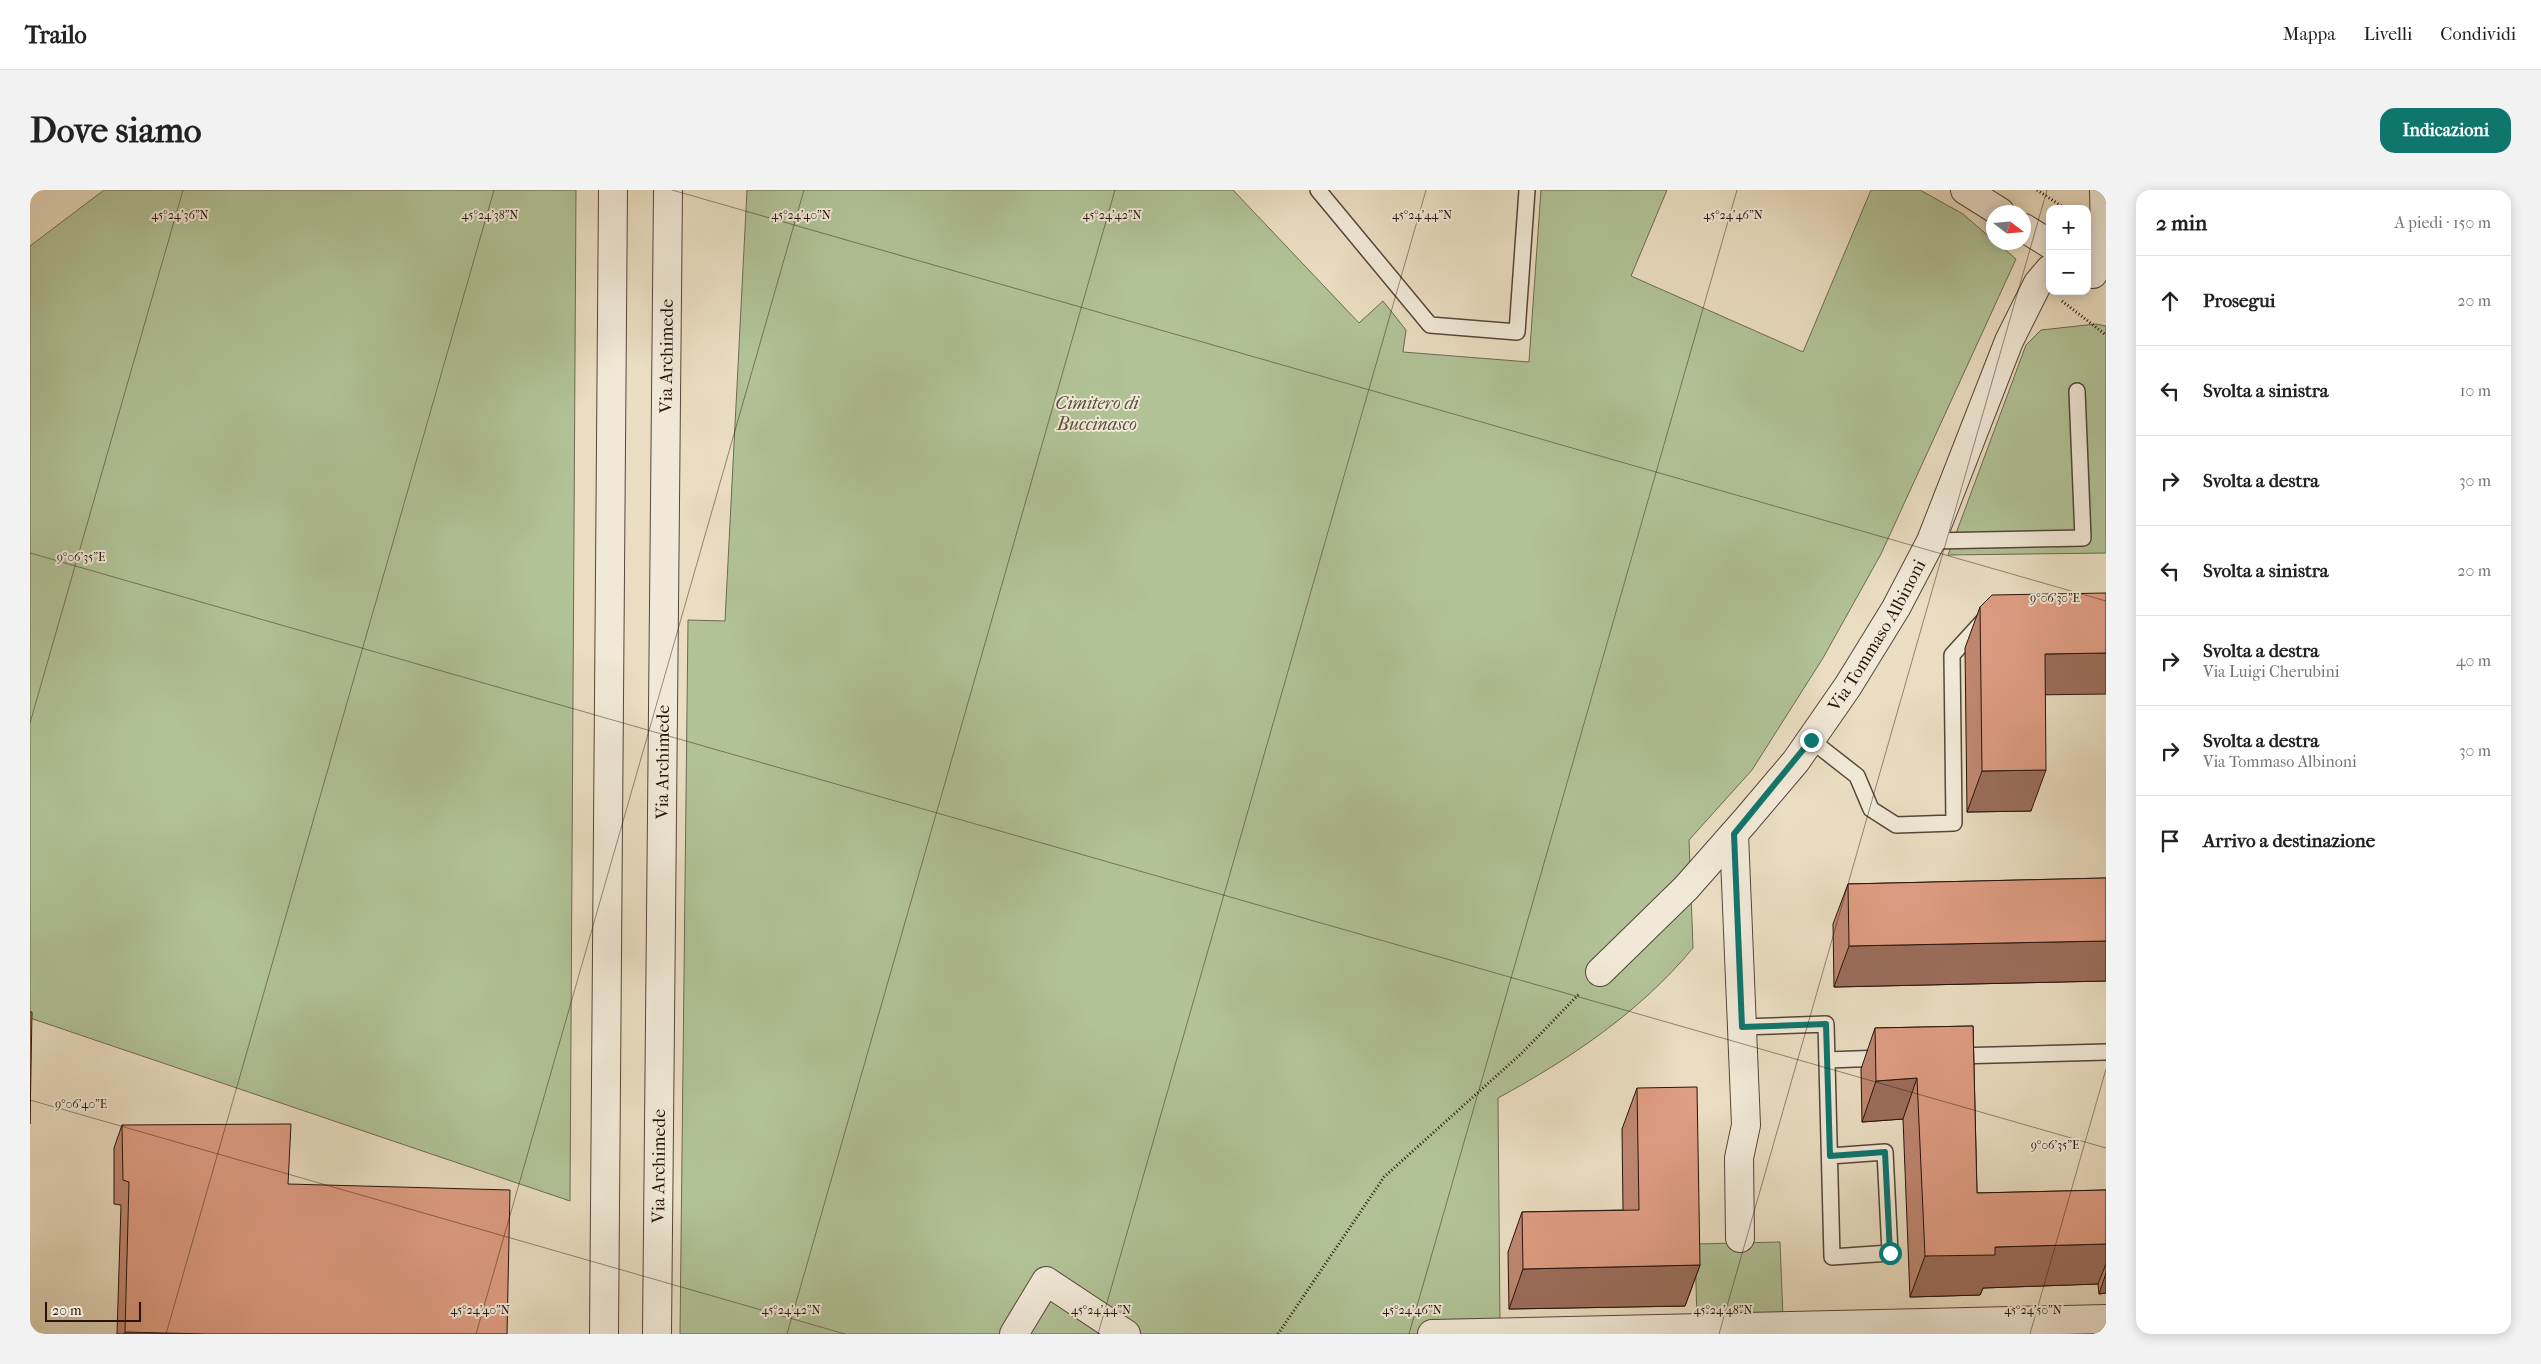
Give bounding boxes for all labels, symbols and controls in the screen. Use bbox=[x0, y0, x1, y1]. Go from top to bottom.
text: Trailo bbox=[25, 21, 87, 49]
text: Mappa bbox=[2283, 24, 2336, 45]
text: Livelli bbox=[2364, 24, 2412, 45]
text: Condividi bbox=[2440, 24, 2516, 45]
button: Indicazioni bbox=[2380, 108, 2511, 153]
text: Dove siamo bbox=[30, 110, 202, 151]
north arrow bbox=[1986, 205, 2031, 250]
map controls bbox=[2046, 205, 2091, 295]
button: + bbox=[2046, 205, 2091, 250]
text: 45°24'36"N bbox=[151, 208, 209, 222]
text: 45°24'38"N bbox=[462, 208, 518, 222]
text: 45°24'40"N bbox=[771, 208, 831, 222]
text: 45°24'42"N bbox=[1082, 208, 1142, 222]
text: 45°24'44"N bbox=[1392, 208, 1452, 222]
text: 45°24'46"N bbox=[1703, 208, 1763, 222]
text: 2 min bbox=[2156, 211, 2207, 235]
text: A piedi · 150 m bbox=[2394, 213, 2491, 232]
button: − bbox=[2046, 250, 2091, 295]
icon: ahead bbox=[2156, 287, 2184, 315]
text: Prosegui bbox=[2203, 290, 2275, 312]
text: 20 m bbox=[2457, 291, 2491, 310]
street label: Via Archimede bbox=[656, 299, 678, 414]
icon: left bbox=[2156, 377, 2184, 405]
text: Svolta a sinistra bbox=[2203, 380, 2329, 402]
text: 10 m bbox=[2460, 381, 2491, 400]
park label: Cimitero di Buccinasco bbox=[1055, 393, 1141, 435]
icon: right bbox=[2156, 467, 2184, 495]
text: Svolta a destra bbox=[2203, 470, 2319, 492]
text: 30 m bbox=[2459, 471, 2491, 490]
text: 9°06'35"E bbox=[57, 550, 105, 564]
street label: Via Tommaso Albinoni bbox=[1823, 555, 1931, 716]
icon: left bbox=[2156, 557, 2184, 585]
text: Svolta a sinistra bbox=[2203, 560, 2329, 582]
text: 20 m bbox=[2457, 561, 2491, 580]
text: 9°06'30"E bbox=[2030, 591, 2080, 605]
text: Svolta a destra bbox=[2203, 640, 2319, 662]
icon: right bbox=[2156, 647, 2184, 675]
text: 40 m bbox=[2456, 651, 2491, 670]
text: Via Luigi Cherubini bbox=[2203, 662, 2340, 681]
street label: Via Archimede bbox=[652, 705, 674, 820]
route end bbox=[1800, 729, 1823, 752]
text: Svolta a destra bbox=[2203, 730, 2319, 752]
icon: right bbox=[2156, 737, 2184, 765]
text: 30 m bbox=[2459, 741, 2491, 760]
text: Via Tommaso Albinoni bbox=[2203, 752, 2357, 771]
icon: arrive bbox=[2156, 827, 2184, 855]
text: Arrivo a destinazione bbox=[2203, 830, 2375, 852]
text: 9°06'40"E bbox=[55, 1097, 107, 1111]
street label: Via Archimede bbox=[648, 1109, 670, 1224]
text: 9°06'35"E bbox=[2031, 1138, 2079, 1152]
route start bbox=[1879, 1242, 1902, 1265]
scale bar bbox=[45, 1299, 141, 1322]
text: 20 m bbox=[52, 1302, 82, 1319]
text: 45°24'40"N bbox=[450, 1303, 510, 1317]
text: 45°24'42"N bbox=[761, 1303, 821, 1317]
text: 45°24'44"N bbox=[1071, 1303, 1131, 1317]
text: 45°24'46"N bbox=[1382, 1303, 1442, 1317]
text: 45°24'48"N bbox=[1693, 1303, 1753, 1317]
text: 45°24'50"N bbox=[2004, 1303, 2062, 1317]

